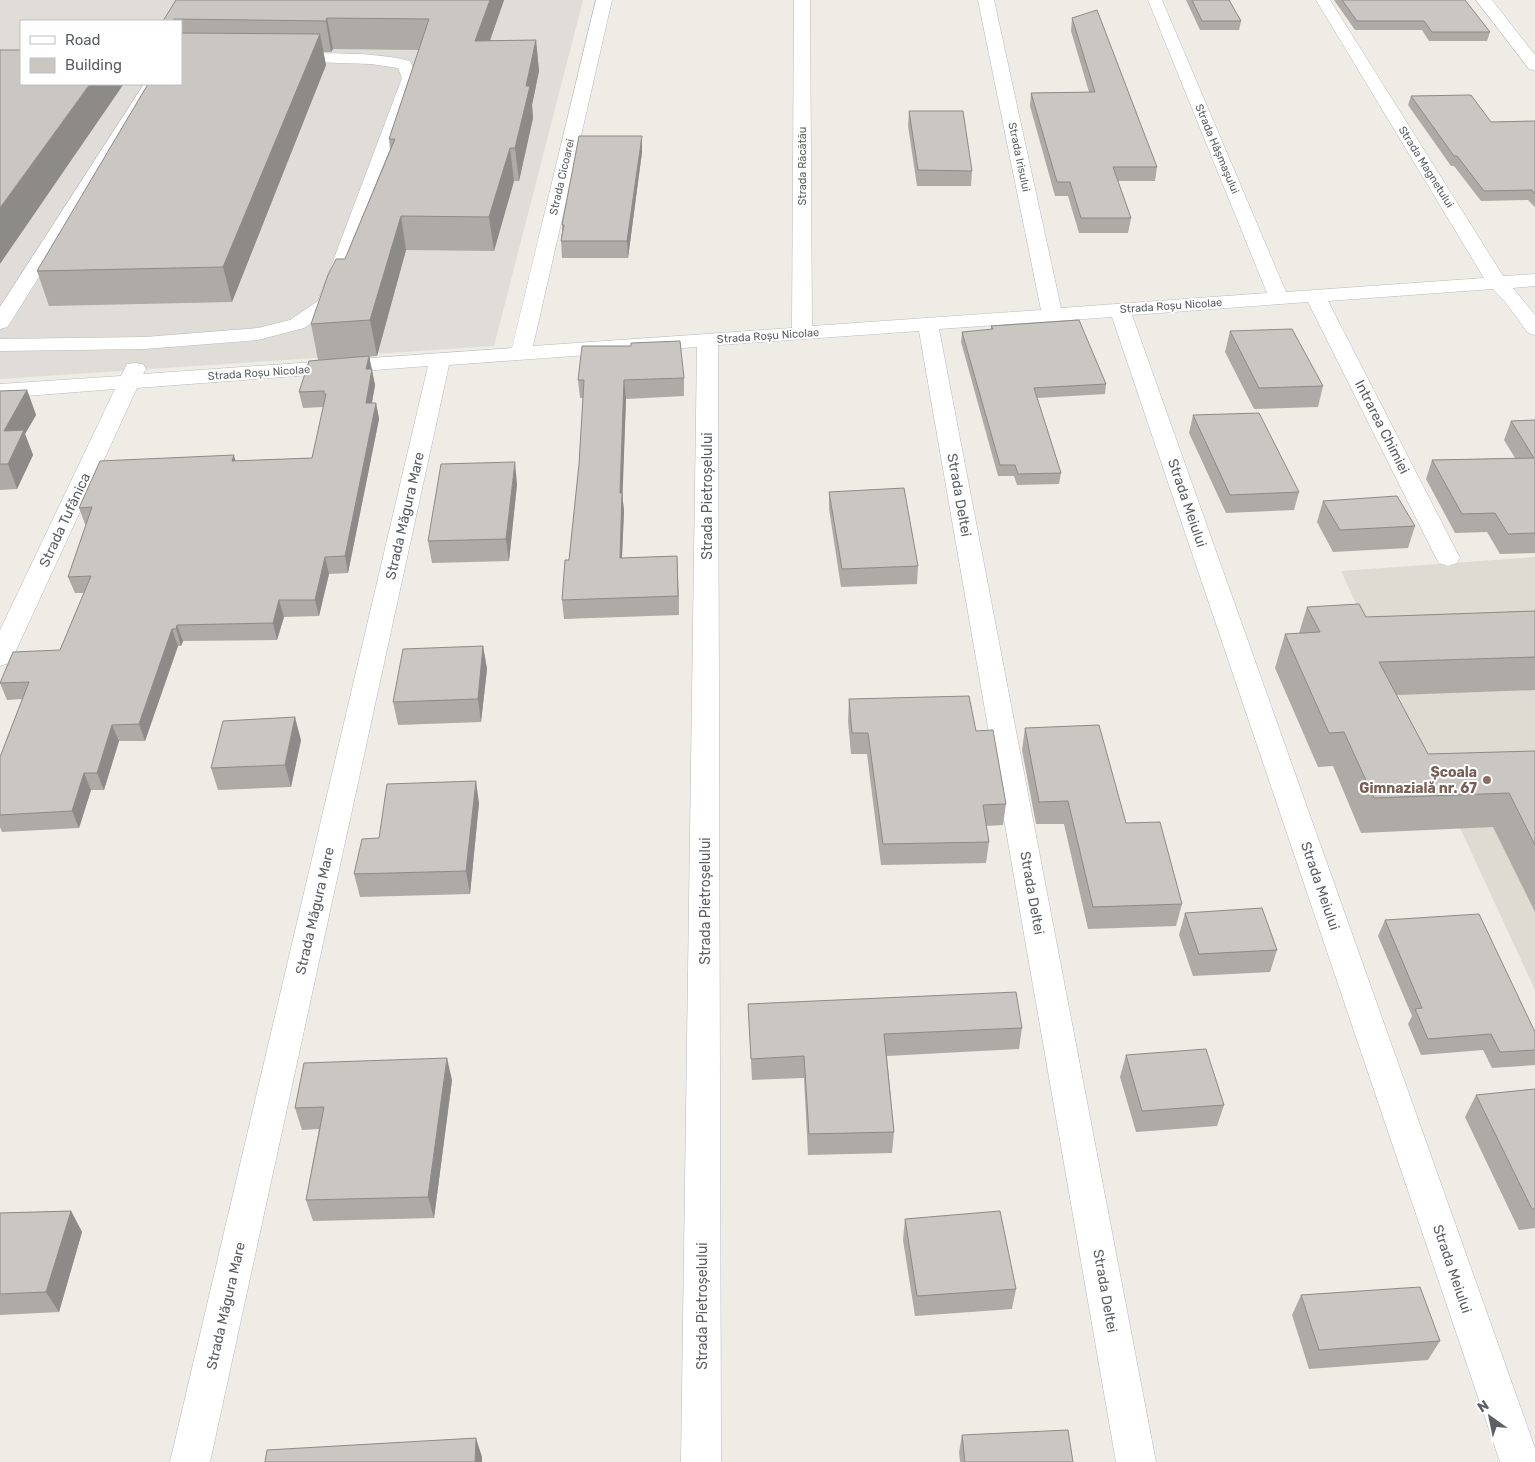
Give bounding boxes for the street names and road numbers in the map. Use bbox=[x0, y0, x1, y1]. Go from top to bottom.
street label: Strada Hășmașului bbox=[1192, 102, 1242, 196]
street label: Strada Irisului bbox=[1005, 121, 1033, 193]
street label: Strada Magnetului bbox=[1396, 124, 1456, 210]
street label: Strada Răcătău bbox=[796, 127, 809, 205]
street label: Strada Cicoarei bbox=[547, 138, 577, 216]
street label: Strada Roșu Nicolae bbox=[1119, 296, 1223, 316]
street label: Strada Roșu Nicolae bbox=[716, 326, 820, 346]
street label: Strada Roșu Nicolae bbox=[207, 363, 311, 383]
street label: Intrarea Chimiei bbox=[1351, 377, 1413, 477]
street label: Strada Pietroșelului bbox=[699, 432, 716, 560]
street label: Strada Măgura Mare bbox=[382, 450, 428, 581]
street label: Strada Deltei bbox=[943, 452, 975, 538]
street label: Strada Meiului bbox=[1164, 456, 1210, 550]
street label: Strada Tufănica bbox=[36, 470, 94, 570]
street label: Strada Pietroșelului bbox=[697, 837, 714, 965]
street label: Strada Meiului bbox=[1297, 839, 1343, 933]
street label: Strada Măgura Mare bbox=[292, 845, 338, 976]
street label: Strada Deltei bbox=[1016, 850, 1048, 936]
street label: Strada Meiului bbox=[1429, 1222, 1475, 1316]
street label: Strada Măgura Mare bbox=[203, 1240, 249, 1371]
street label: Strada Pietroșelului bbox=[694, 1242, 711, 1370]
street label: Strada Deltei bbox=[1089, 1248, 1121, 1334]

